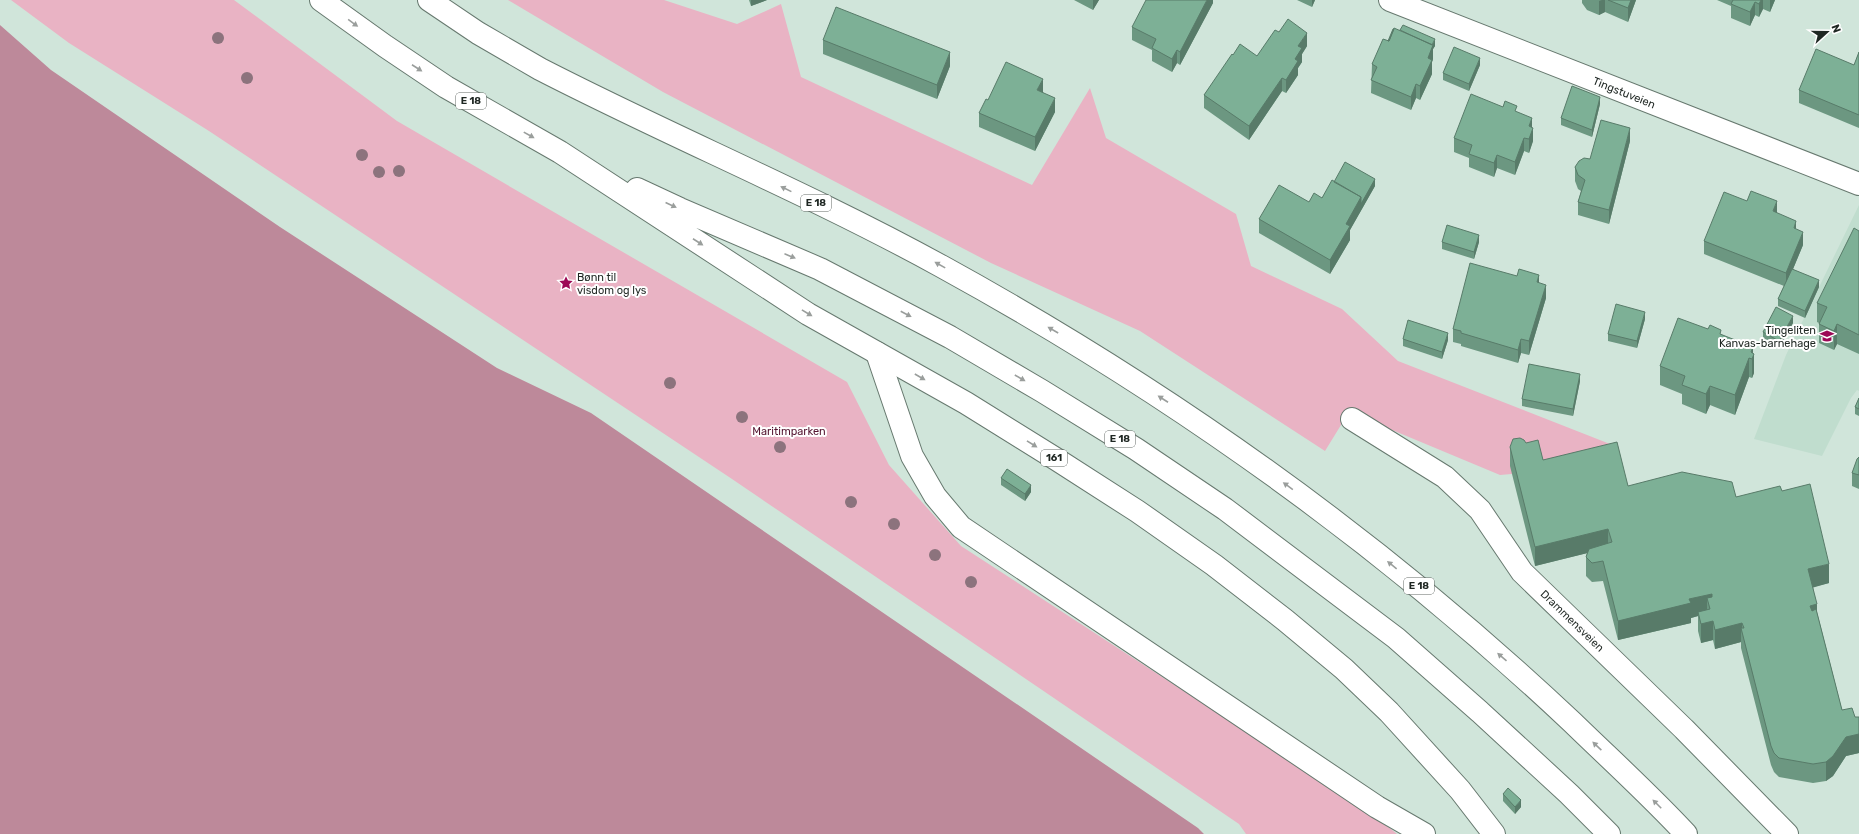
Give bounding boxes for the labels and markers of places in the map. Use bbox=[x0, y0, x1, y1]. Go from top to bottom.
place label: Bønn til visdom og lys bbox=[577, 271, 647, 297]
place icon: Bønn til visdom og lys bbox=[558, 275, 574, 291]
place label: Tingeliten Kanvas-barnehage bbox=[1719, 324, 1816, 350]
school or university icon: Tingeliten Kanvas-barnehage bbox=[1819, 328, 1835, 344]

